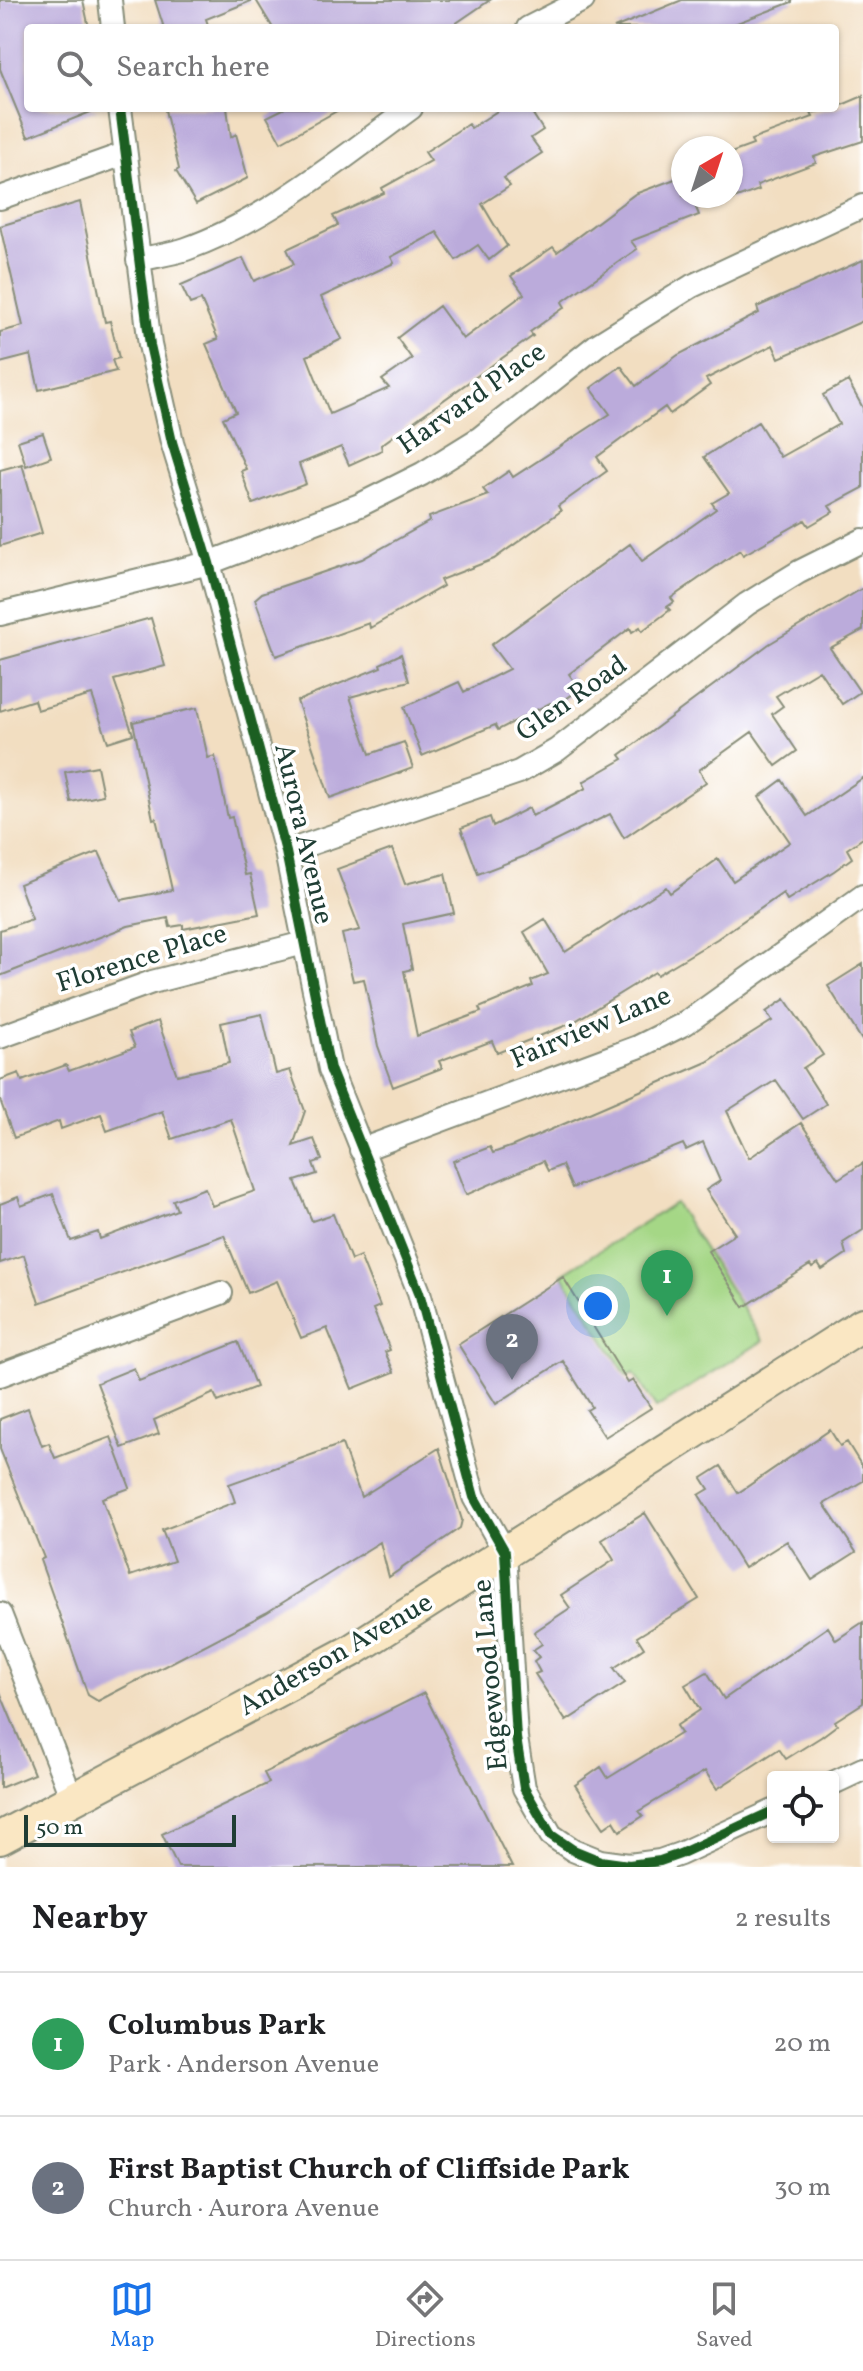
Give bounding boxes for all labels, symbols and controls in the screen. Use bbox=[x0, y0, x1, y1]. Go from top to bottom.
search box bbox=[24, 24, 839, 112]
icon: search bbox=[52, 46, 96, 90]
text: Search here bbox=[116, 47, 270, 89]
north arrow bbox=[671, 136, 743, 208]
street label: Harvard Place bbox=[390, 333, 554, 465]
street label: Glen Road bbox=[509, 646, 635, 752]
street label: Aurora Avenue bbox=[263, 740, 343, 928]
street label: Florence Place bbox=[52, 915, 232, 1003]
street label: Fairview Lane bbox=[505, 977, 677, 1079]
pin: 1 bbox=[641, 1250, 693, 1316]
your location bbox=[578, 1286, 618, 1326]
pin: 2 bbox=[486, 1314, 538, 1380]
street label: Edgewood Lane bbox=[463, 1578, 519, 1772]
street label: Anderson Avenue bbox=[232, 1584, 440, 1726]
map controls bbox=[767, 1771, 839, 1843]
button: locate bbox=[767, 1771, 839, 1843]
scale bar bbox=[24, 1811, 236, 1847]
text: 50 m bbox=[36, 1813, 83, 1844]
text: Nearby bbox=[32, 1896, 148, 1943]
text: 2 results bbox=[735, 1901, 831, 1937]
text: Columbus Park bbox=[108, 2005, 326, 2047]
text: 1 bbox=[53, 2026, 63, 2062]
text: 20 m bbox=[773, 2026, 831, 2062]
text: Park · Anderson Avenue bbox=[108, 2047, 379, 2083]
text: First Baptist Church of Cliffside Park bbox=[108, 2149, 630, 2191]
text: 2 bbox=[51, 2170, 65, 2206]
text: 30 m bbox=[774, 2170, 831, 2206]
text: Church · Aurora Avenue bbox=[108, 2191, 379, 2227]
tab: Map bbox=[110, 2277, 154, 2356]
tab: Directions bbox=[375, 2277, 476, 2356]
tab: Saved bbox=[696, 2277, 753, 2356]

